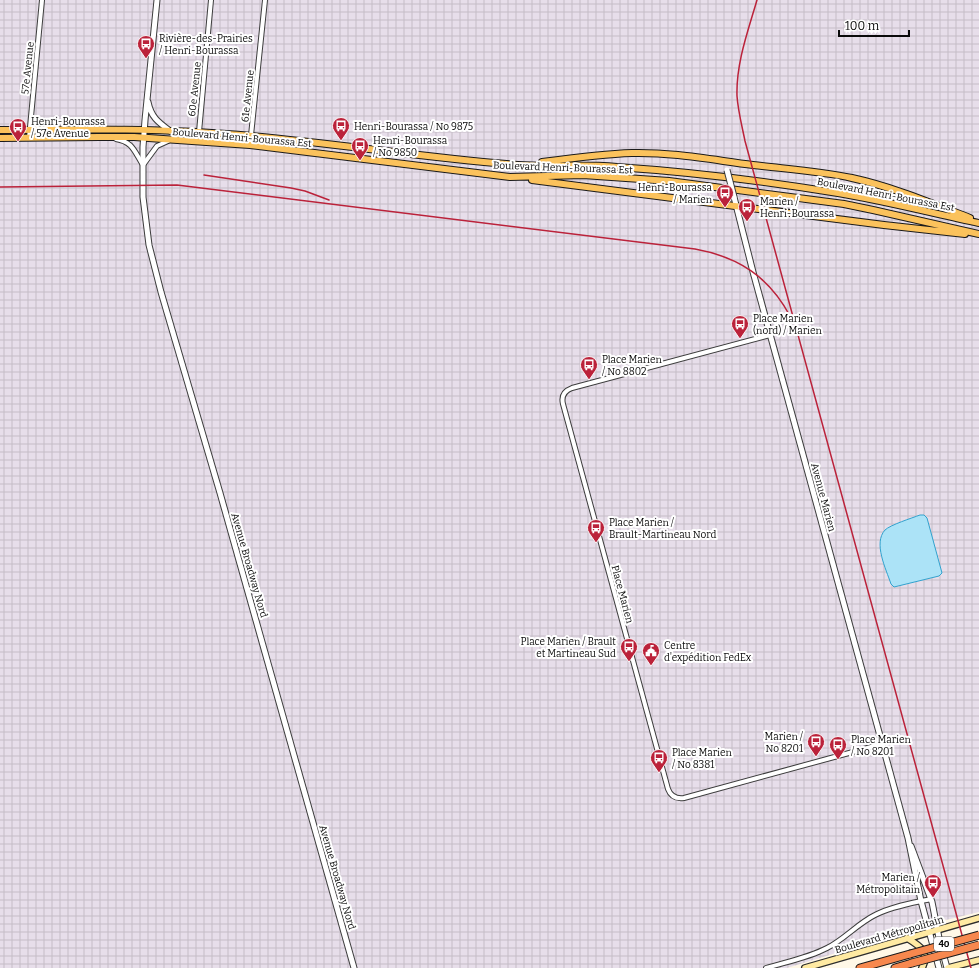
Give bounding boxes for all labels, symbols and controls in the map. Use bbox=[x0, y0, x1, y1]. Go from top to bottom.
scale bar bbox=[839, 12, 909, 38]
text: 100 m bbox=[845, 19, 880, 33]
place label: Rivière-des-Prairies / Henri-Bourassa bbox=[159, 33, 253, 57]
bus stop icon: Rivière-des-Prairies / Henri-Bourassa bbox=[136, 34, 156, 59]
street label: 57e Avenue bbox=[19, 41, 37, 95]
street label: 60e Avenue bbox=[186, 61, 204, 117]
street label: 61e Avenue bbox=[239, 69, 257, 123]
place label: Henri-Bourassa / 57e Avenue bbox=[31, 116, 106, 140]
bus stop icon: Henri-Bourassa / No 9875 bbox=[331, 116, 351, 141]
bus stop icon: Henri-Bourassa / 57e Avenue bbox=[8, 117, 28, 142]
place label: Henri-Bourassa / No 9875 bbox=[354, 121, 473, 133]
street label: Boulevard Henri-Bourassa Est bbox=[172, 126, 312, 150]
place label: Henri-Bourassa / No 9850 bbox=[373, 135, 448, 159]
bus stop icon: Henri-Bourassa / No 9850 bbox=[350, 136, 370, 161]
street label: Boulevard Henri-Bourassa Est bbox=[493, 160, 633, 176]
street label: Boulevard Henri-Bourassa Est bbox=[816, 176, 956, 214]
place label: Henri-Bourassa / Marien bbox=[638, 182, 713, 206]
bus stop icon: Henri-Bourassa / Marien bbox=[715, 183, 735, 208]
place label: Marien / Henri-Bourassa bbox=[760, 196, 835, 220]
bus stop icon: Marien / Henri-Bourassa bbox=[737, 197, 757, 222]
place label: Place Marien (nord) / Marien bbox=[753, 313, 822, 337]
bus stop icon: Place Marien (nord) / Marien bbox=[730, 314, 750, 339]
place label: Place Marien / No 8802 bbox=[602, 354, 662, 378]
bus stop icon: Place Marien / No 8802 bbox=[579, 355, 599, 380]
street label: Avenue Marien bbox=[808, 462, 838, 533]
street label: Avenue Broadway Nord bbox=[228, 511, 270, 619]
place label: Place Marien / Brault-Martineau Nord bbox=[609, 517, 716, 541]
bus stop icon: Place Marien / Brault-Martineau Nord bbox=[586, 518, 606, 543]
street label: Place Marien bbox=[609, 564, 636, 625]
place label: Place Marien / Brault et Martineau Sud bbox=[521, 636, 616, 660]
bus stop icon: Place Marien / Brault et Martineau Sud bbox=[619, 637, 639, 662]
place label: Centre d'expédition FedEx bbox=[664, 640, 752, 664]
public building icon: Centre d'expédition FedEx bbox=[641, 641, 661, 666]
place label: Marien / No 8201 bbox=[765, 731, 804, 755]
bus stop icon: Marien / No 8201 bbox=[806, 732, 826, 757]
place label: Place Marien / No 8201 bbox=[851, 734, 911, 758]
bus stop icon: Place Marien / No 8201 bbox=[828, 735, 848, 760]
place label: Place Marien / No 8381 bbox=[672, 747, 732, 771]
bus stop icon: Place Marien / No 8381 bbox=[649, 748, 669, 773]
street label: Avenue Broadway Nord bbox=[316, 823, 358, 931]
place label: Marien / Métropolitain bbox=[856, 872, 921, 896]
bus stop icon: Marien / Métropolitain bbox=[923, 873, 943, 898]
street label: Boulevard Métropolitain bbox=[833, 913, 946, 956]
road number: 40 bbox=[934, 937, 954, 951]

